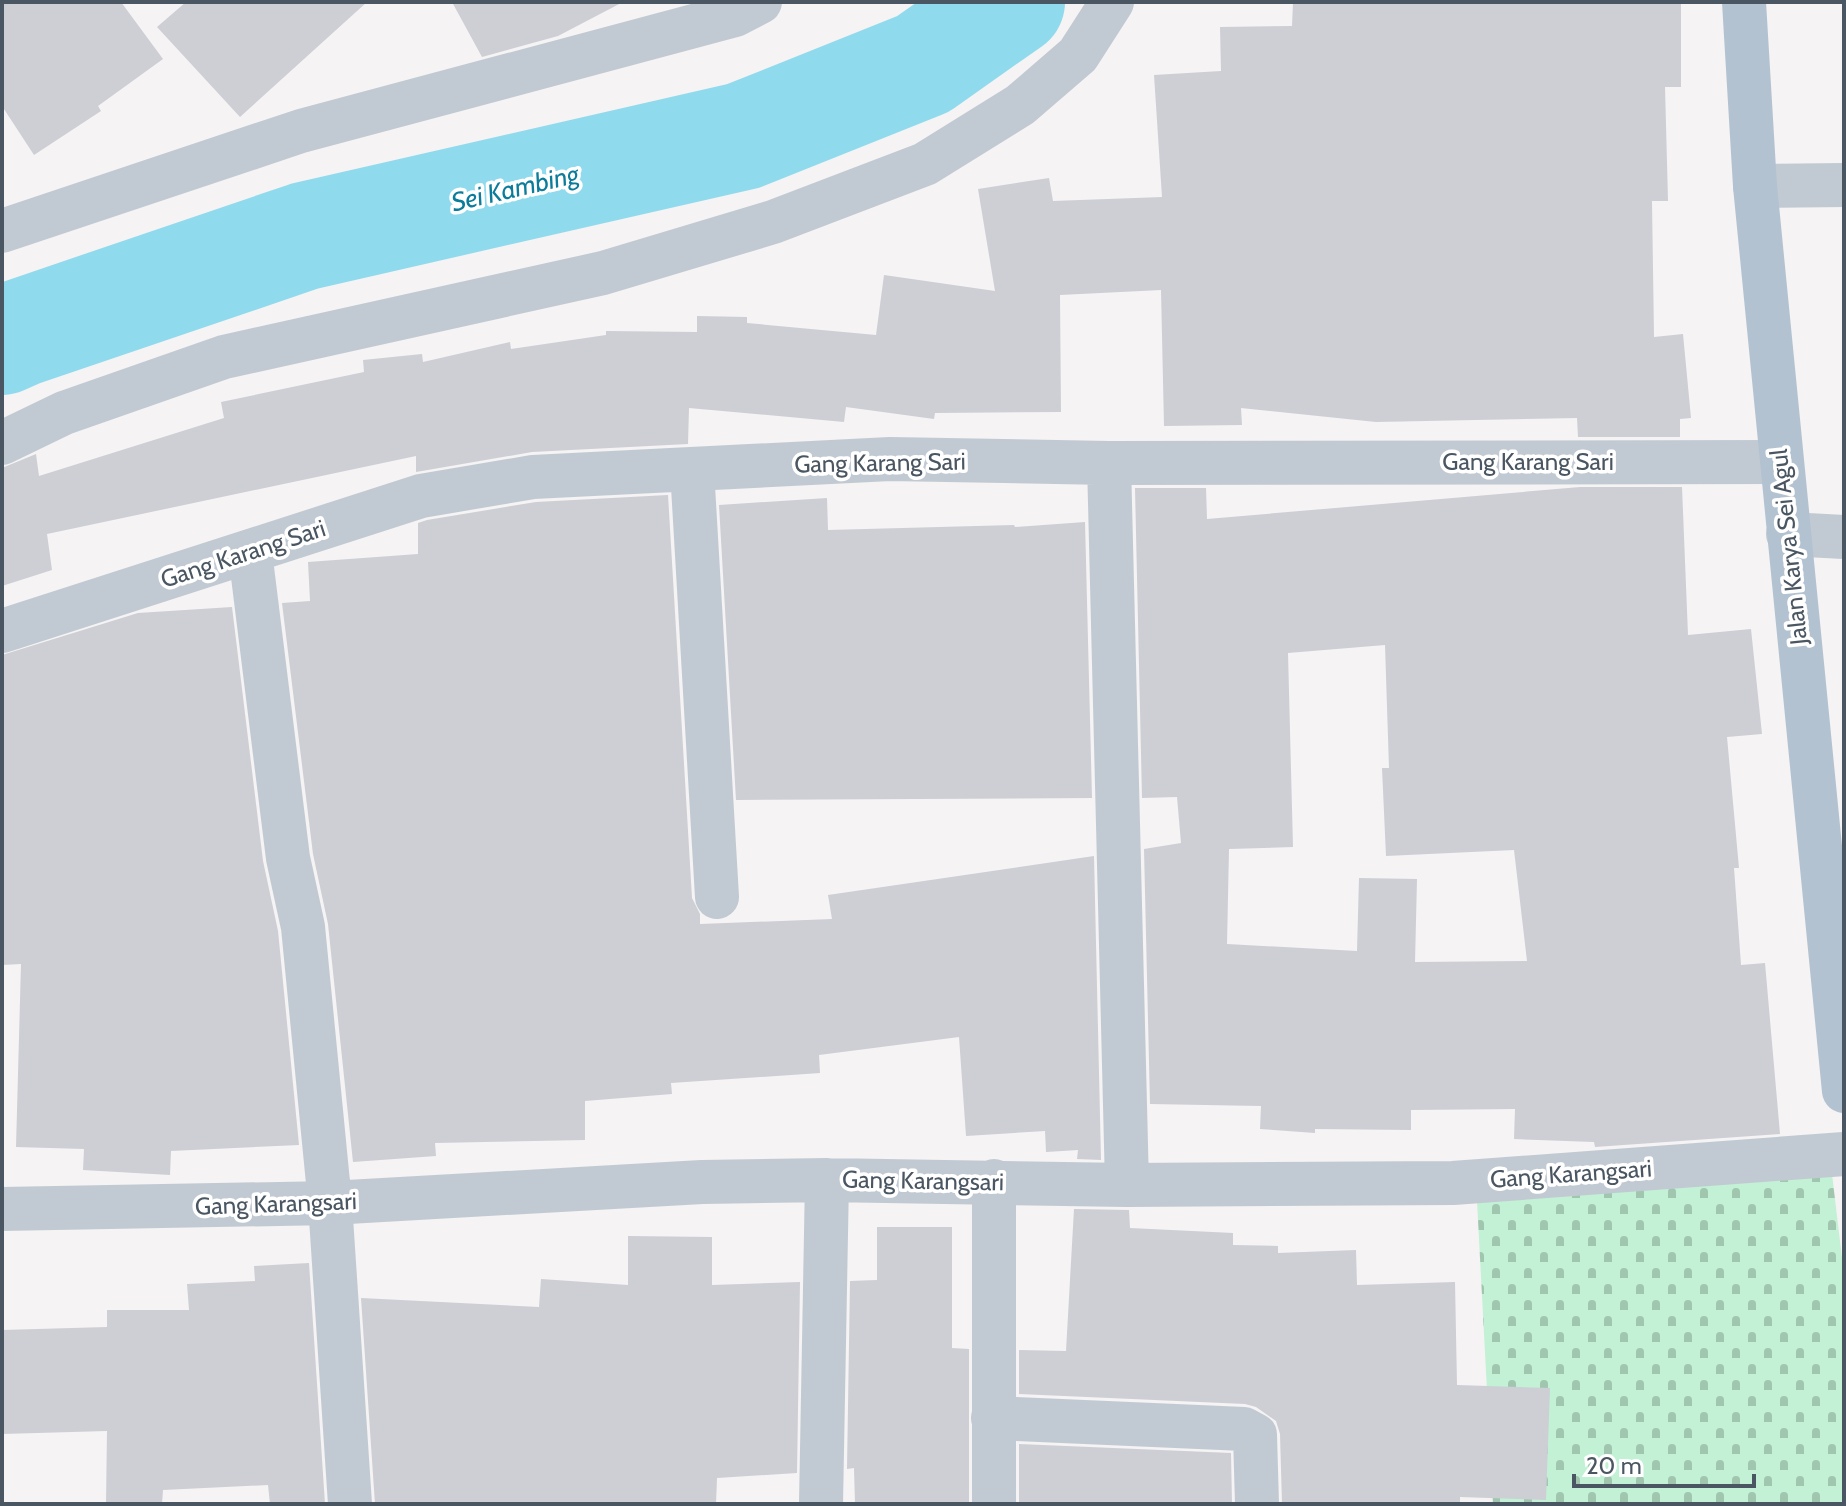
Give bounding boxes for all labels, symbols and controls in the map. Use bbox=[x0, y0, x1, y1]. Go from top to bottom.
water label: Sei Kambing bbox=[448, 158, 583, 218]
street label: Gang Karang Sari bbox=[794, 447, 966, 478]
street label: Gang Karang Sari bbox=[1442, 447, 1614, 476]
street label: Jalan Karya Sei Agul bbox=[1764, 447, 1813, 647]
street label: Gang Karang Sari bbox=[157, 513, 329, 594]
street label: Gang Karangsari bbox=[1489, 1153, 1653, 1194]
street label: Gang Karangsari bbox=[842, 1165, 1004, 1196]
street label: Gang Karangsari bbox=[195, 1186, 357, 1221]
scale bar bbox=[1574, 1438, 1754, 1488]
text: 20 m bbox=[1586, 1451, 1642, 1480]

